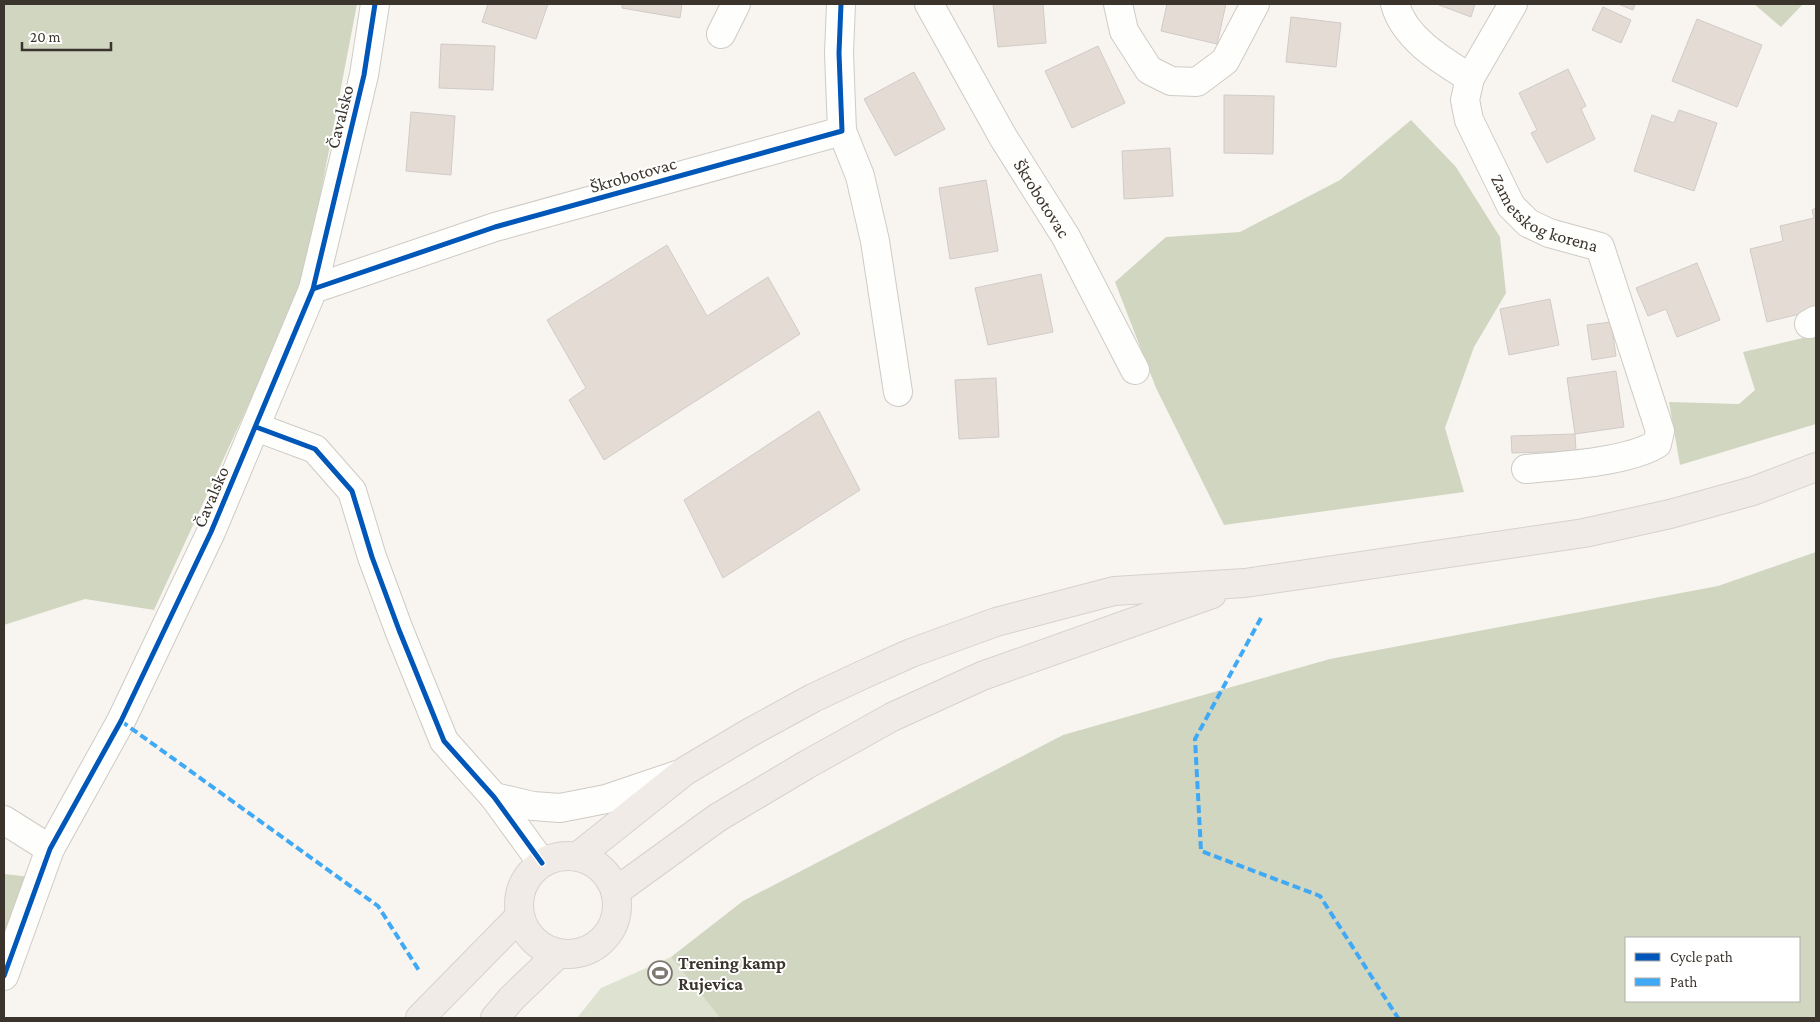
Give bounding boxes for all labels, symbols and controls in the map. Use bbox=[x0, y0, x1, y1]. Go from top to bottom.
scale bar bbox=[22, 20, 111, 52]
text: 20 m bbox=[30, 29, 61, 45]
street label: Čavalsko bbox=[322, 83, 358, 151]
street label: Škrobotovac bbox=[588, 153, 679, 197]
street label: Škrobotovac bbox=[1010, 156, 1074, 242]
street label: Zametskog korena bbox=[1487, 171, 1600, 256]
street label: Čavalsko bbox=[189, 463, 233, 531]
legend bbox=[1625, 937, 1800, 1002]
text: Cycle path bbox=[1670, 949, 1733, 966]
place label: Trening kamp Rujevica bbox=[678, 953, 786, 995]
sports icon: Trening kamp Rujevica bbox=[647, 960, 673, 986]
text: Path bbox=[1670, 974, 1697, 990]

